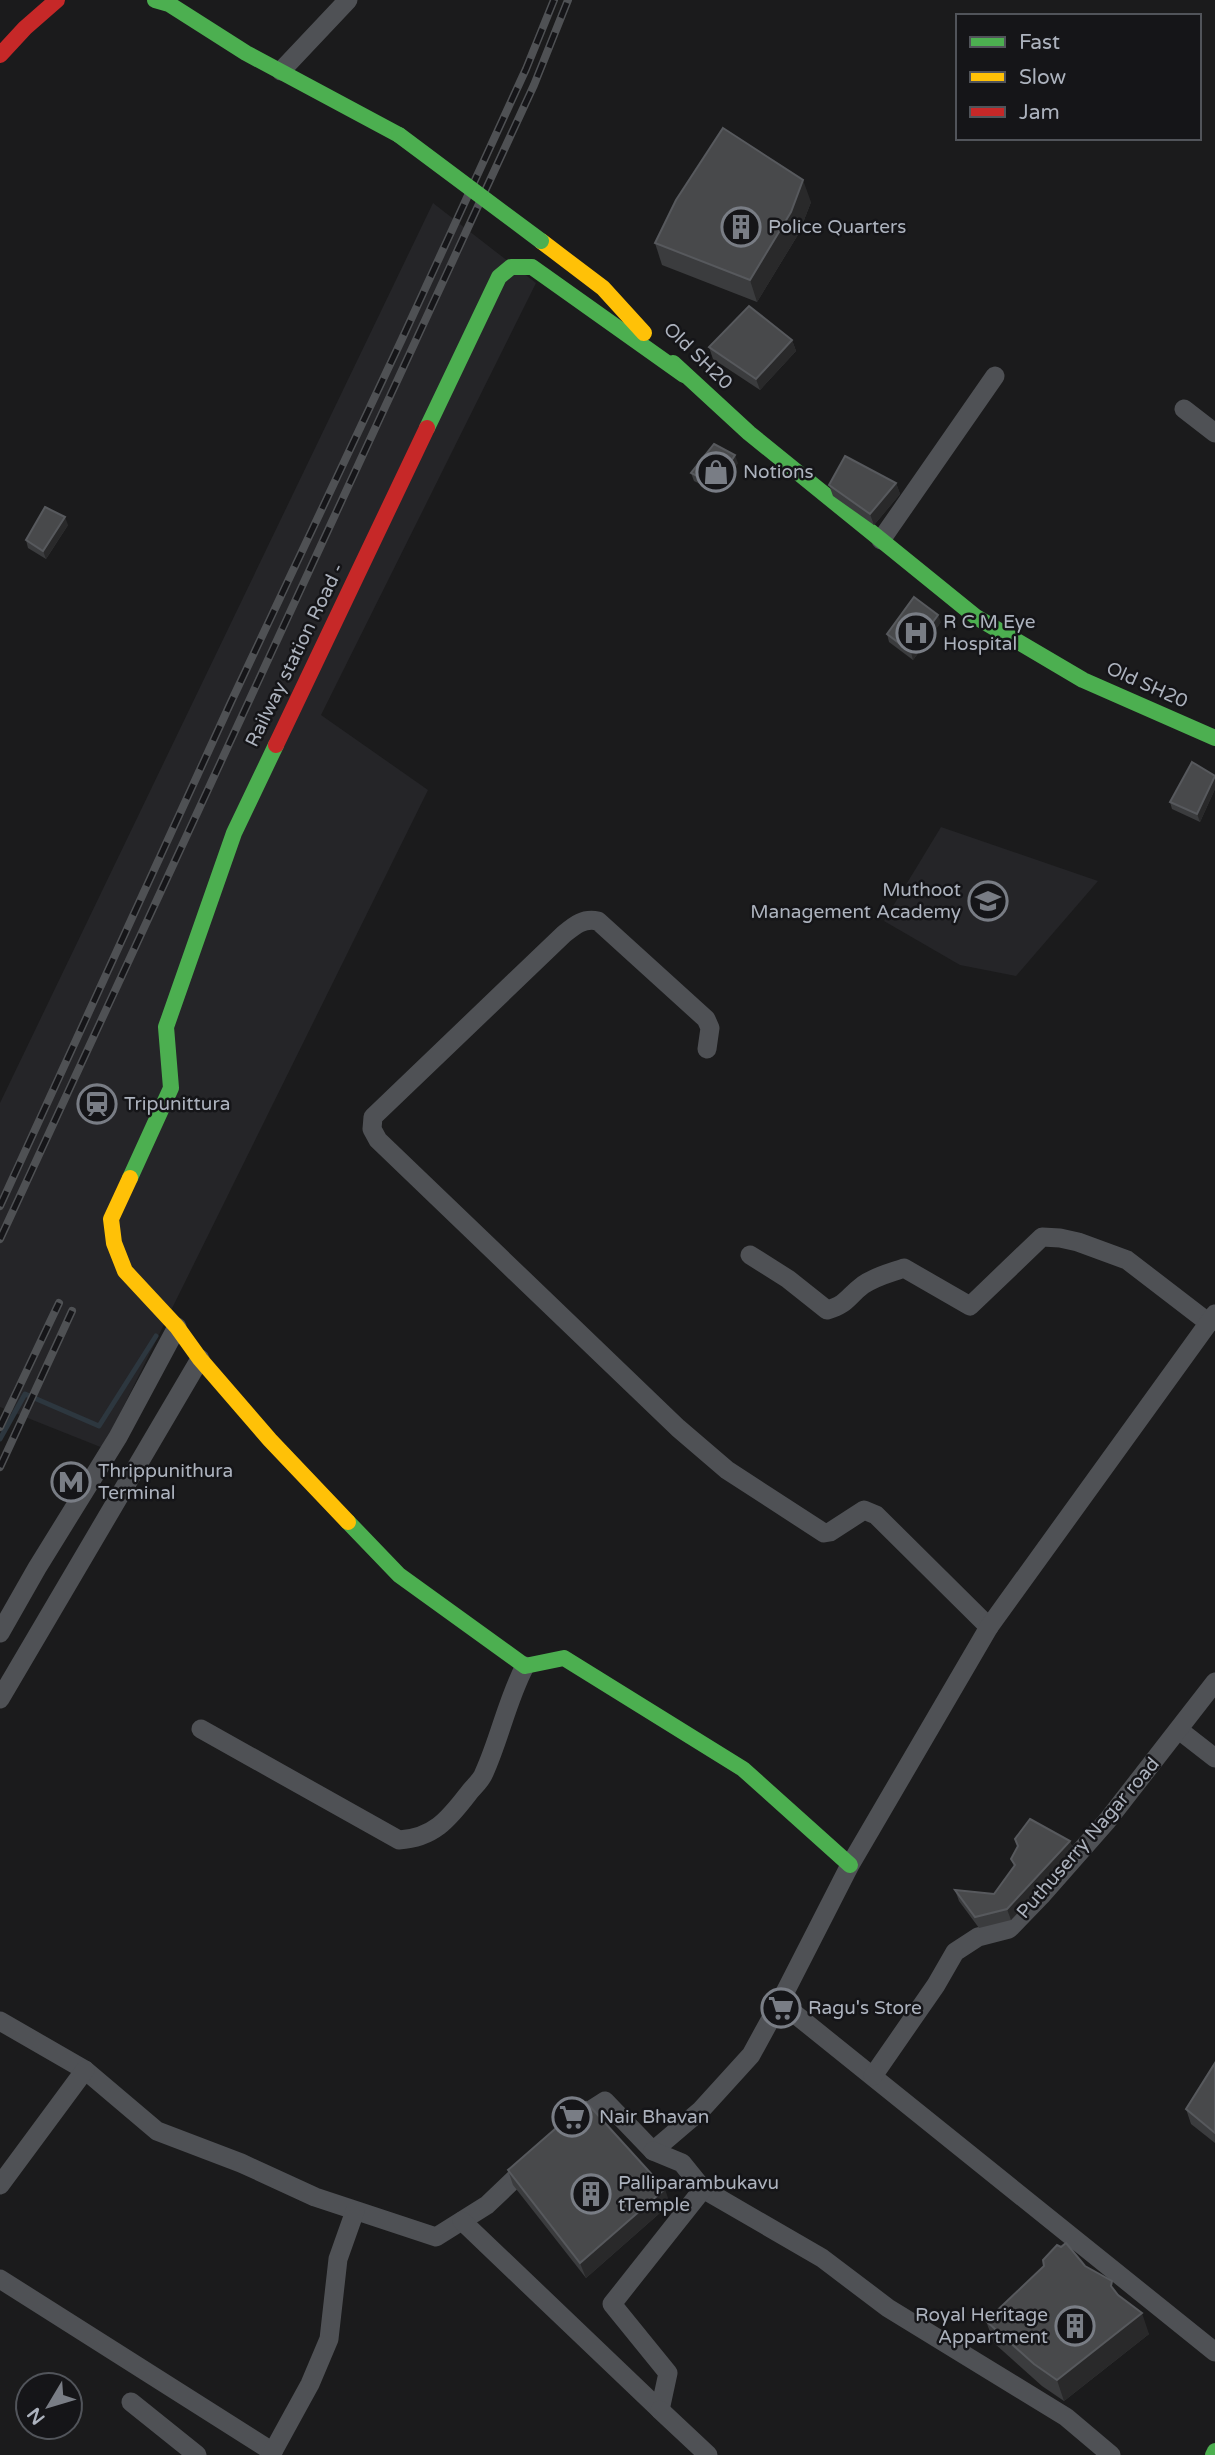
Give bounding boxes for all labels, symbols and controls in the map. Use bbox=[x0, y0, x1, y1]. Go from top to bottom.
legend bbox=[956, 14, 1201, 140]
text: Fast bbox=[1019, 30, 1060, 55]
text: Slow bbox=[1019, 65, 1067, 90]
text: Jam bbox=[1019, 100, 1060, 125]
building icon: Police Quarters bbox=[720, 206, 762, 248]
place label: Police Quarters bbox=[768, 216, 906, 238]
street label: Old SH20 bbox=[659, 318, 737, 394]
shop icon: Notions bbox=[695, 451, 737, 493]
place label: Notions bbox=[743, 461, 814, 483]
street label: Railway station Road - bbox=[241, 560, 349, 750]
place label: R C M Eye Hospital bbox=[943, 611, 1036, 655]
hospital icon: R C M Eye Hospital bbox=[895, 612, 937, 654]
street label: Old SH20 bbox=[1103, 657, 1191, 713]
place label: Muthoot Management Academy bbox=[750, 879, 961, 923]
school or university icon: Muthoot Management Academy bbox=[967, 880, 1009, 922]
station icon: Tripunittura bbox=[76, 1083, 118, 1125]
place label: Tripunittura bbox=[124, 1093, 230, 1115]
place label: Thrippunithura Terminal bbox=[98, 1460, 233, 1504]
metro station icon: Thrippunithura Terminal bbox=[50, 1461, 92, 1503]
street label: Puthuserry Nagar road bbox=[1012, 1753, 1164, 1923]
supermarket icon: Ragu's Store bbox=[760, 1987, 802, 2029]
place label: Ragu's Store bbox=[808, 1997, 922, 2019]
supermarket icon: Nair Bhavan bbox=[551, 2096, 593, 2138]
place label: Nair Bhavan bbox=[599, 2106, 709, 2128]
place label: Palliparambukavu tTemple bbox=[618, 2172, 779, 2216]
building icon: Palliparambukavu tTemple bbox=[570, 2173, 612, 2215]
place label: Royal Heritage Appartment bbox=[915, 2304, 1048, 2348]
building icon: Royal Heritage Appartment bbox=[1054, 2305, 1096, 2347]
north arrow bbox=[14, 2371, 84, 2441]
text: N bbox=[23, 2403, 50, 2429]

